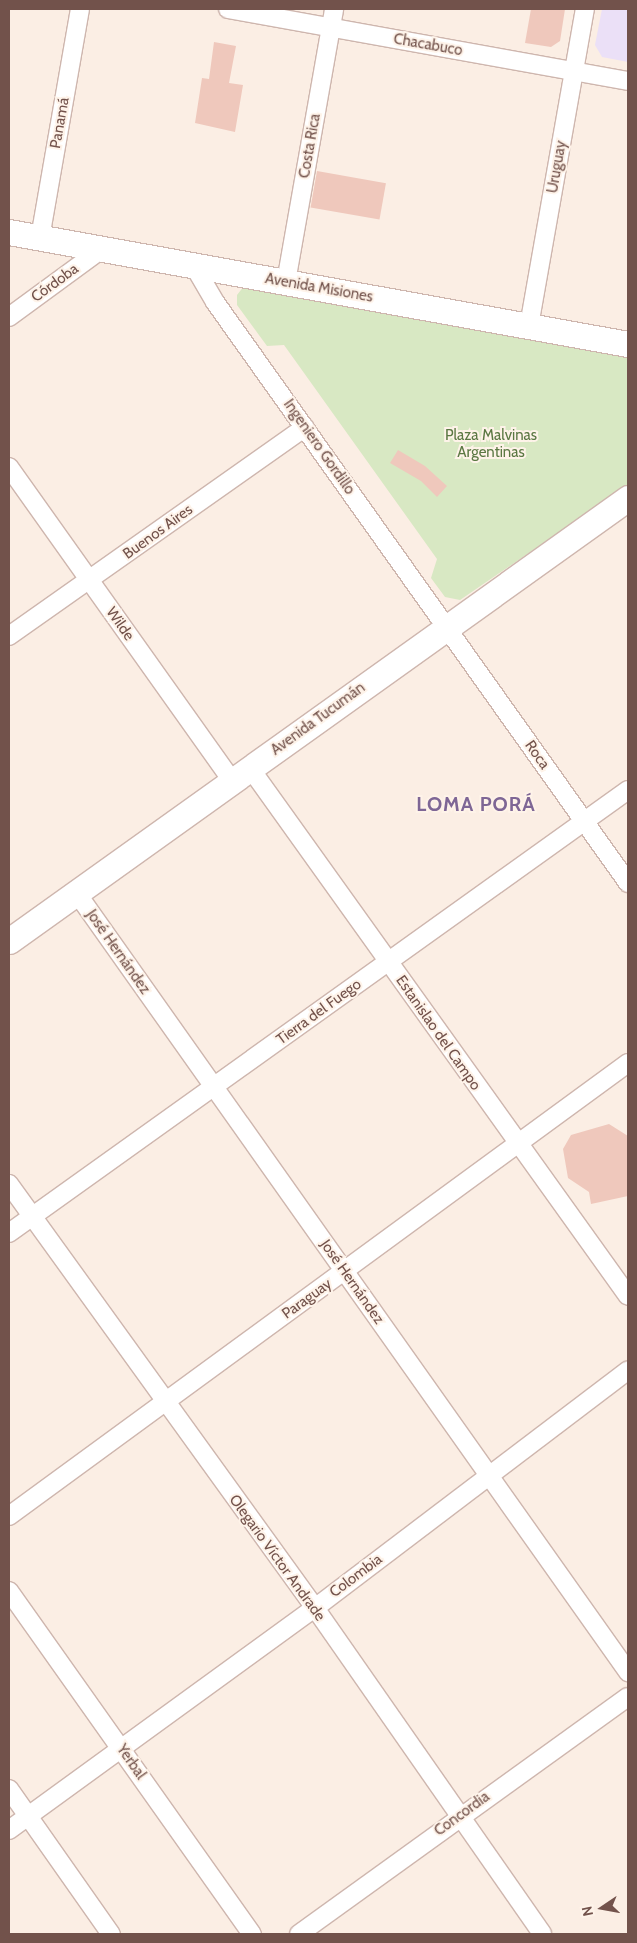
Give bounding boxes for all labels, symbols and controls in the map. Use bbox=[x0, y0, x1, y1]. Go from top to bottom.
street label: Chacabuco bbox=[392, 30, 464, 60]
street label: Panamá bbox=[47, 96, 73, 150]
street label: Costa Rica bbox=[295, 112, 325, 180]
street label: Uruguay bbox=[544, 139, 570, 195]
street label: Córdoba bbox=[28, 260, 82, 306]
street label: Avenida Misiones bbox=[264, 270, 374, 306]
street label: Ingeniero Gordillo bbox=[279, 396, 359, 498]
park label: Plaza Malvinas Argentinas bbox=[445, 426, 537, 461]
street label: Buenos Aires bbox=[120, 501, 196, 563]
street label: Wilde bbox=[102, 604, 138, 644]
street label: Avenida Tucumán bbox=[267, 679, 369, 759]
street label: Roca bbox=[521, 737, 553, 773]
district label: LOMA PORÁ bbox=[415, 792, 537, 816]
street label: José Hernández bbox=[82, 906, 154, 998]
street label: Estanislao del Campo bbox=[392, 972, 484, 1094]
street label: Tierra del Fuego bbox=[273, 975, 365, 1049]
street label: José Hernández bbox=[316, 1236, 388, 1328]
street label: Paraguay bbox=[279, 1275, 335, 1323]
street label: Olegario Víctor Andrade bbox=[225, 1491, 329, 1625]
street label: Colombia bbox=[326, 1551, 386, 1601]
street label: Yerbal bbox=[113, 1741, 149, 1783]
street label: Concordia bbox=[431, 1788, 493, 1840]
north arrow bbox=[577, 1883, 627, 1933]
text: N bbox=[577, 1904, 597, 1918]

